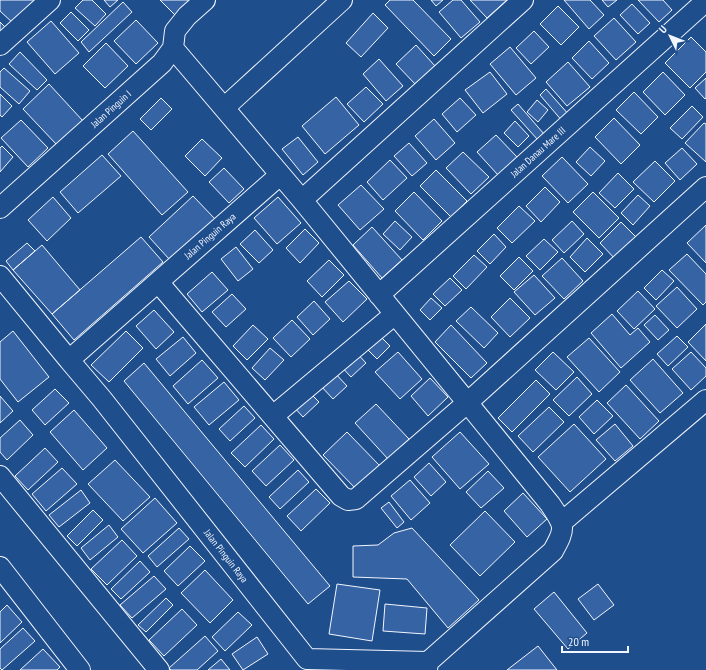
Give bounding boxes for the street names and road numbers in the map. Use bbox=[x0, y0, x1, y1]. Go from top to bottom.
street label: Jalan Pinguin I bbox=[87, 87, 134, 131]
street label: Jalan Danau Mare III bbox=[507, 124, 568, 181]
street label: Jalan Pinguin Raya bbox=[181, 210, 239, 263]
street label: Jalan Pinguin Raya bbox=[200, 526, 251, 585]

